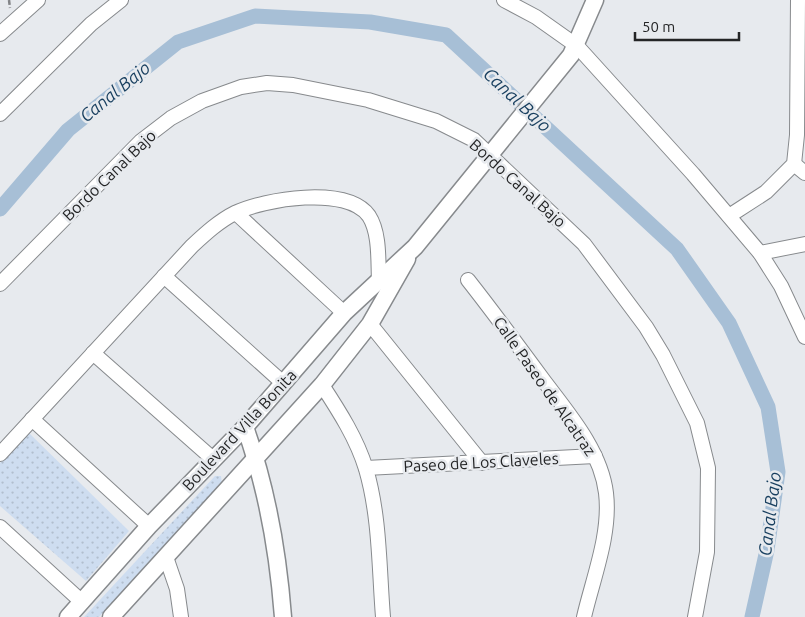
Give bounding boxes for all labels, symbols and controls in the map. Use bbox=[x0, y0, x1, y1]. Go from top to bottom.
scale bar bbox=[635, 10, 739, 42]
text: 50 m bbox=[642, 18, 675, 35]
water label: Canal Bajo bbox=[75, 57, 154, 126]
water label: Canal Bajo bbox=[480, 63, 556, 136]
street label: Bordo Canal Bajo bbox=[59, 126, 159, 224]
street label: Bordo Canal Bajo bbox=[466, 135, 570, 231]
street label: Calle Paseo de Alcatraz bbox=[490, 313, 600, 459]
street label: Boulevard Villa Bonita bbox=[178, 366, 300, 494]
street label: Paseo de Los Claveles bbox=[403, 449, 559, 475]
water label: Canal Bajo bbox=[754, 470, 784, 557]

